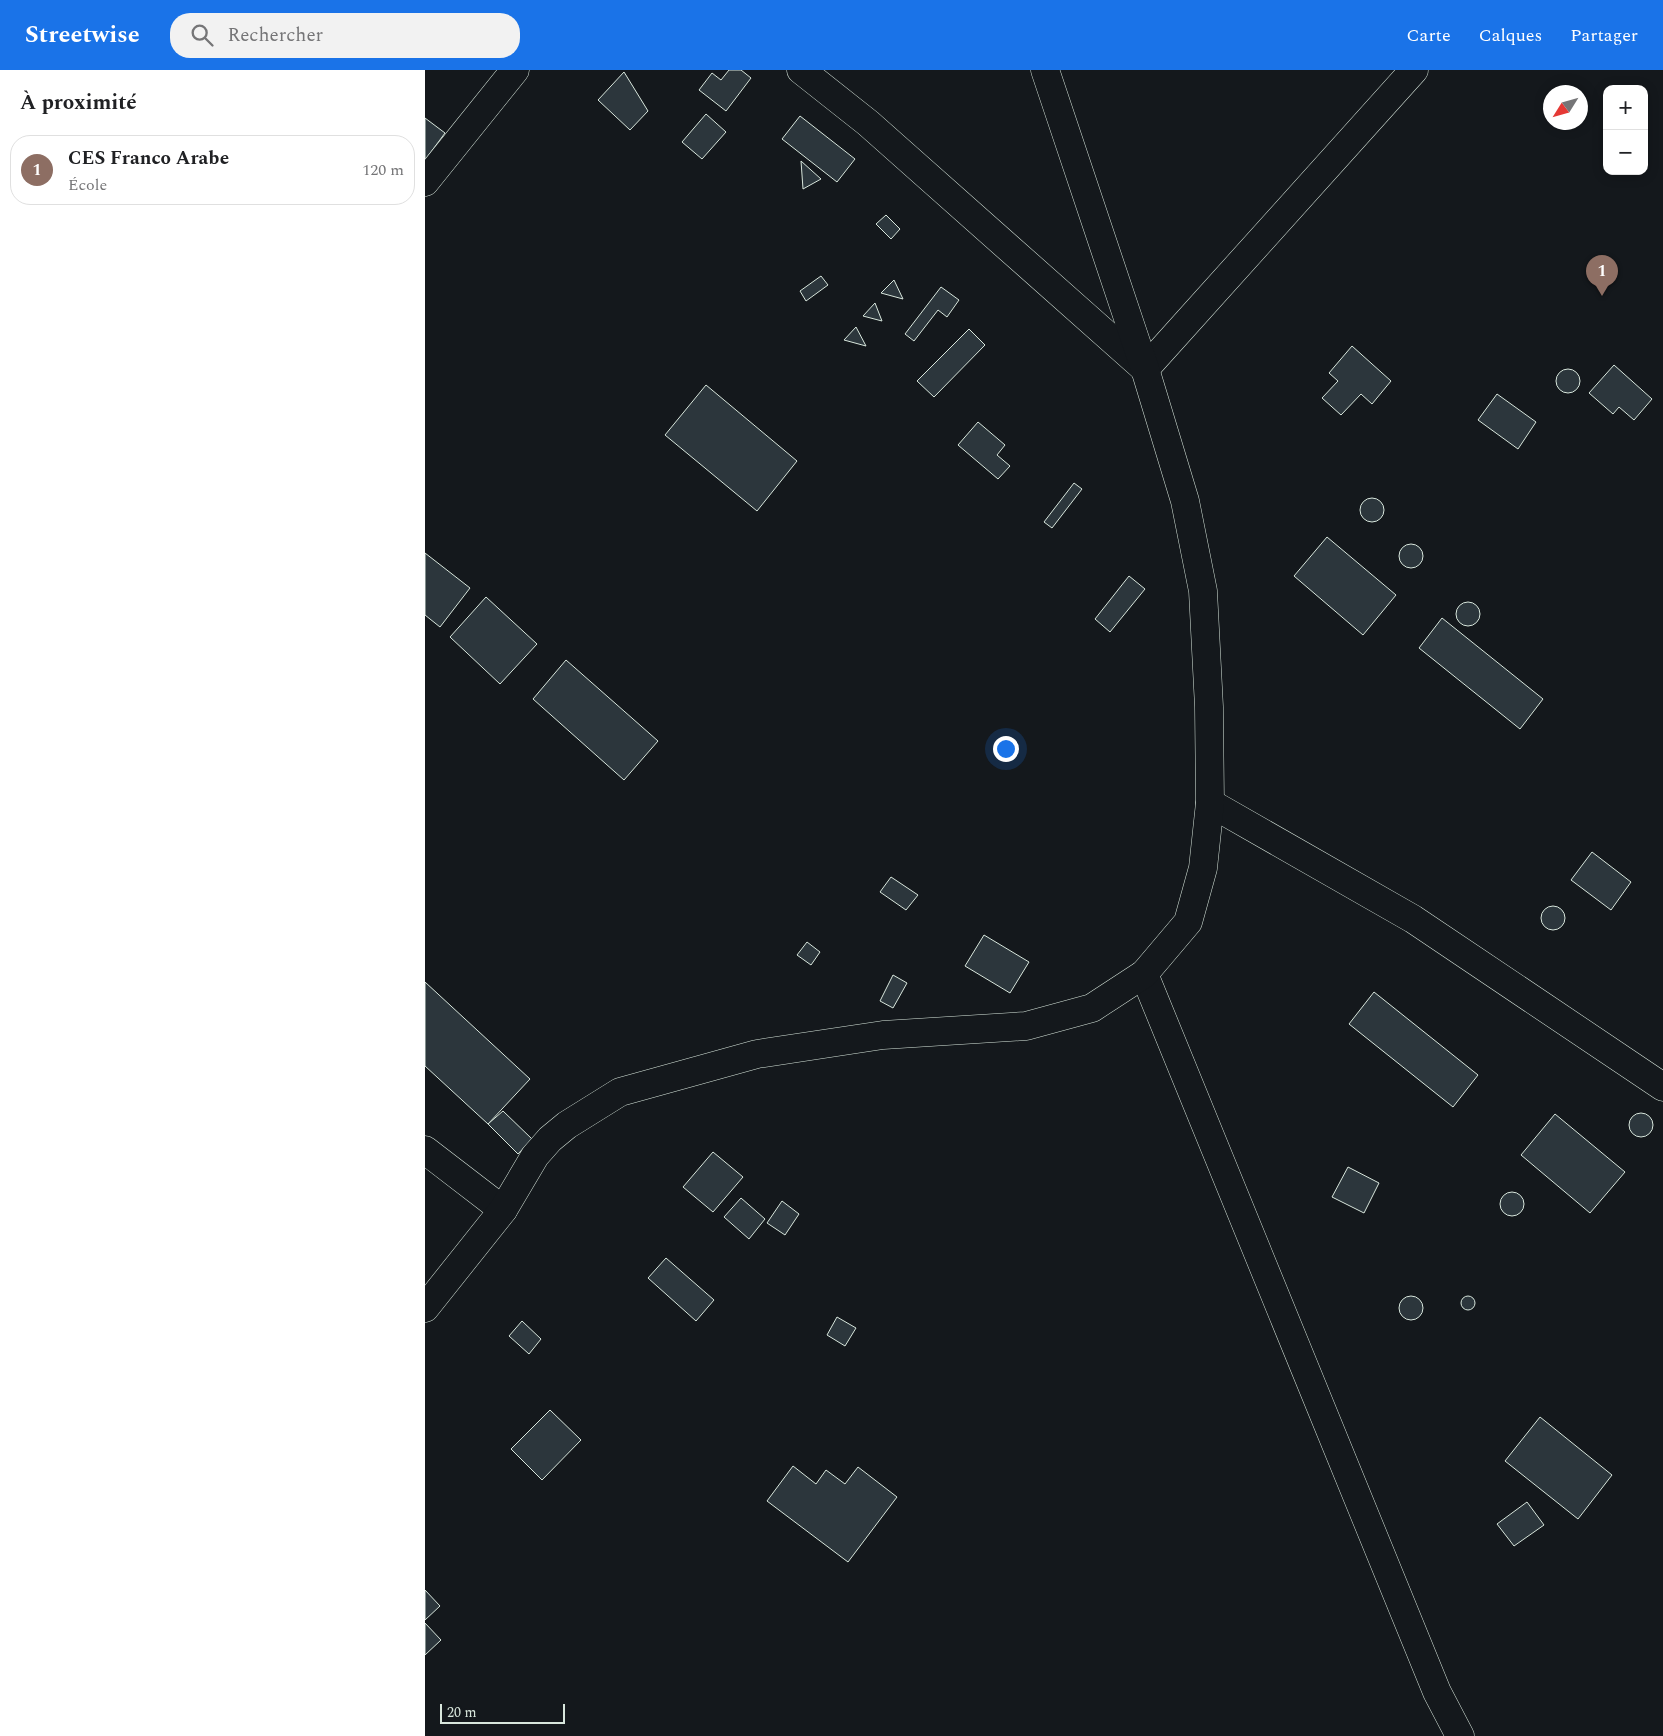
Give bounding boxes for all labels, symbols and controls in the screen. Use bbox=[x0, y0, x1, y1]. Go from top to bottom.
search box bbox=[170, 13, 520, 58]
text: Streetwise bbox=[25, 17, 140, 53]
icon: search bbox=[188, 21, 216, 49]
text: Rechercher bbox=[228, 21, 323, 50]
text: Carte bbox=[1407, 22, 1451, 49]
text: Calques bbox=[1479, 22, 1542, 49]
text: Partager bbox=[1570, 22, 1638, 49]
north arrow bbox=[1543, 85, 1588, 130]
map controls bbox=[1603, 85, 1648, 175]
button: + bbox=[1603, 85, 1648, 130]
text: À proximité bbox=[20, 87, 137, 119]
button: − bbox=[1603, 130, 1648, 175]
text: CES Franco Arabe bbox=[68, 144, 229, 173]
text: 1 bbox=[33, 158, 41, 182]
text: 120 m bbox=[362, 158, 404, 182]
text: École bbox=[68, 173, 107, 197]
pin: 1 bbox=[1586, 255, 1618, 296]
your location bbox=[993, 736, 1019, 762]
scale bar bbox=[440, 1701, 565, 1724]
text: 20 m bbox=[447, 1702, 477, 1723]

